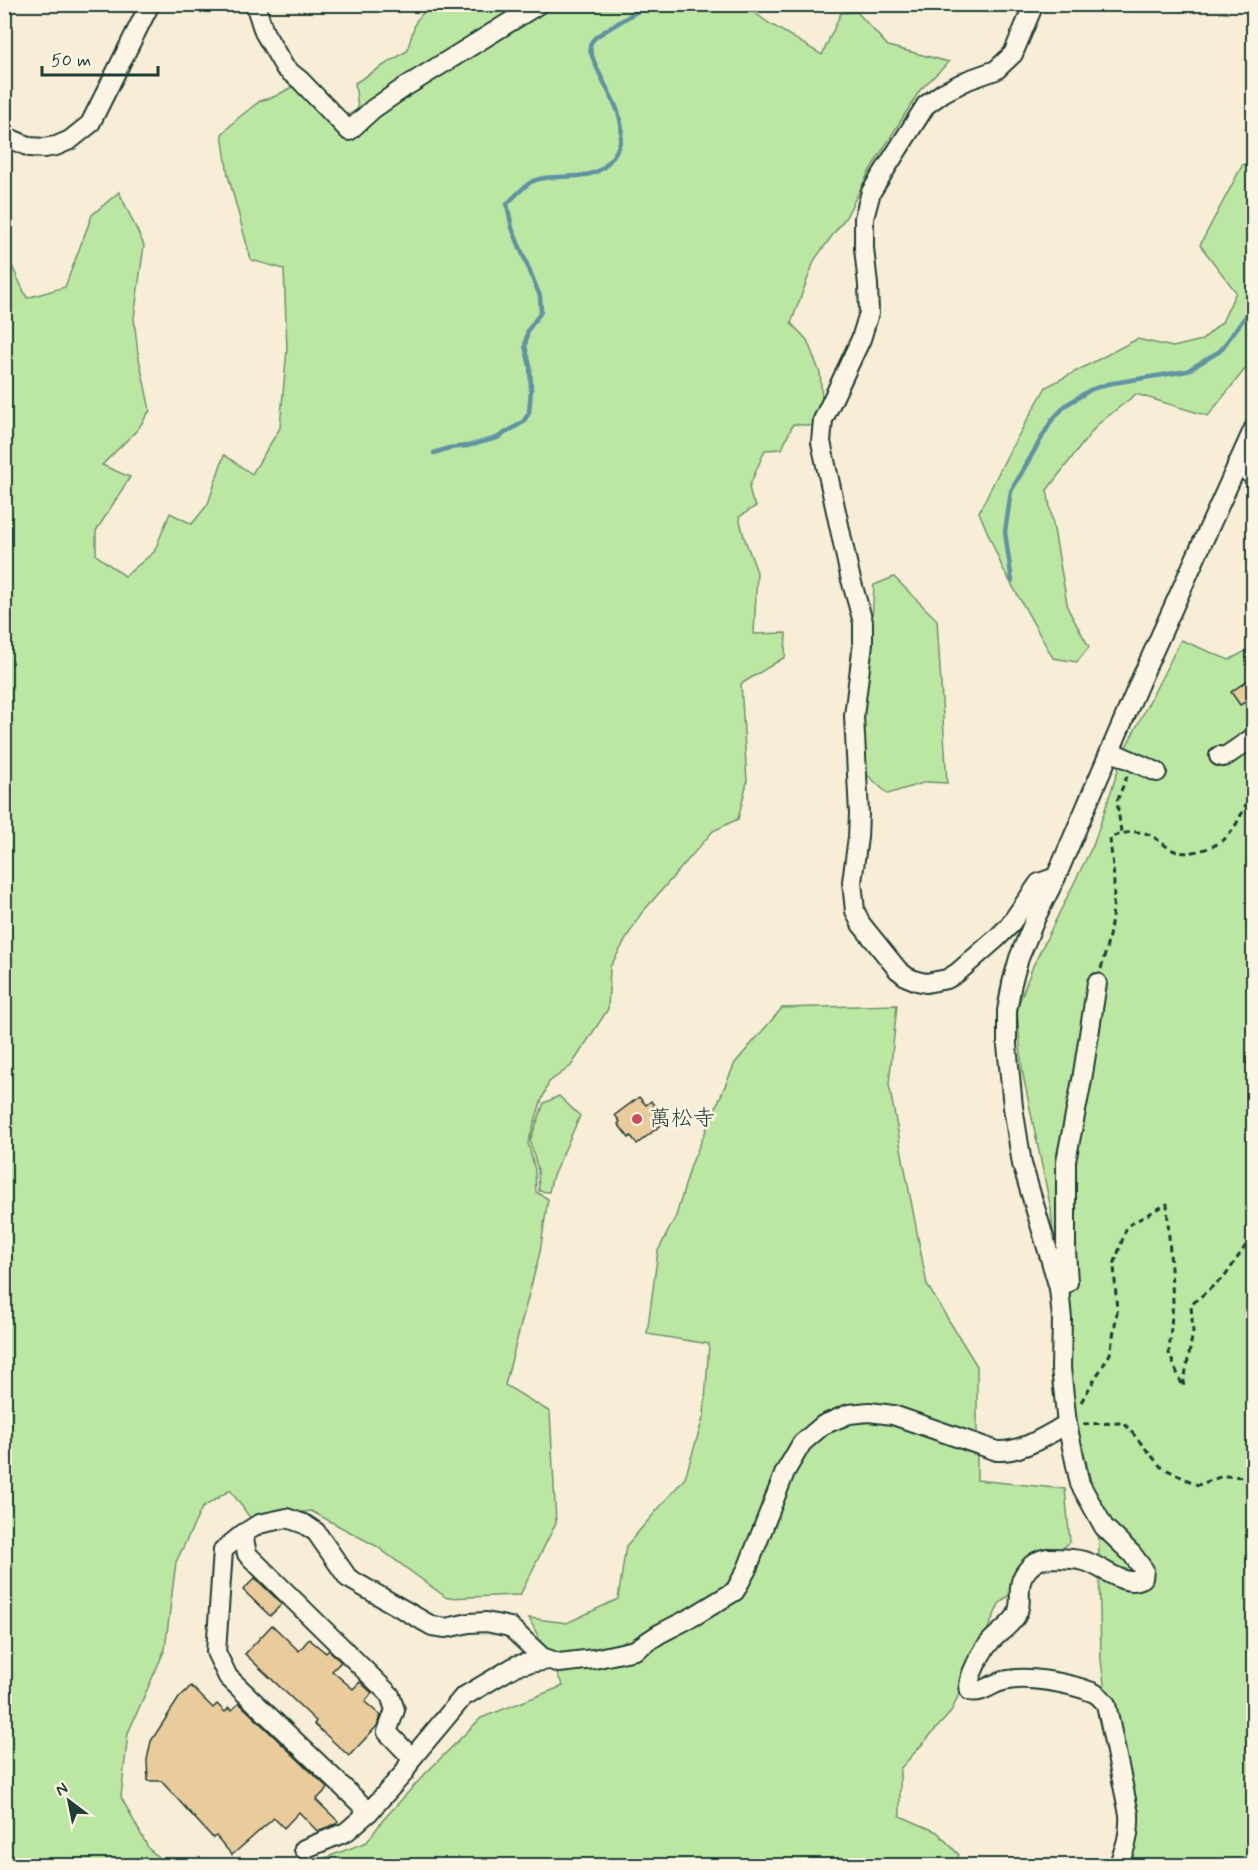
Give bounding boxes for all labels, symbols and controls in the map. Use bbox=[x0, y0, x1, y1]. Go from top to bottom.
scale bar bbox=[42, 39, 158, 77]
text: 50 m bbox=[51, 49, 91, 73]
place label: 萬松寺 bbox=[649, 1105, 715, 1133]
marker: 萬松寺 bbox=[630, 1112, 644, 1126]
north arrow bbox=[39, 1771, 99, 1831]
text: N bbox=[52, 1778, 72, 1801]

